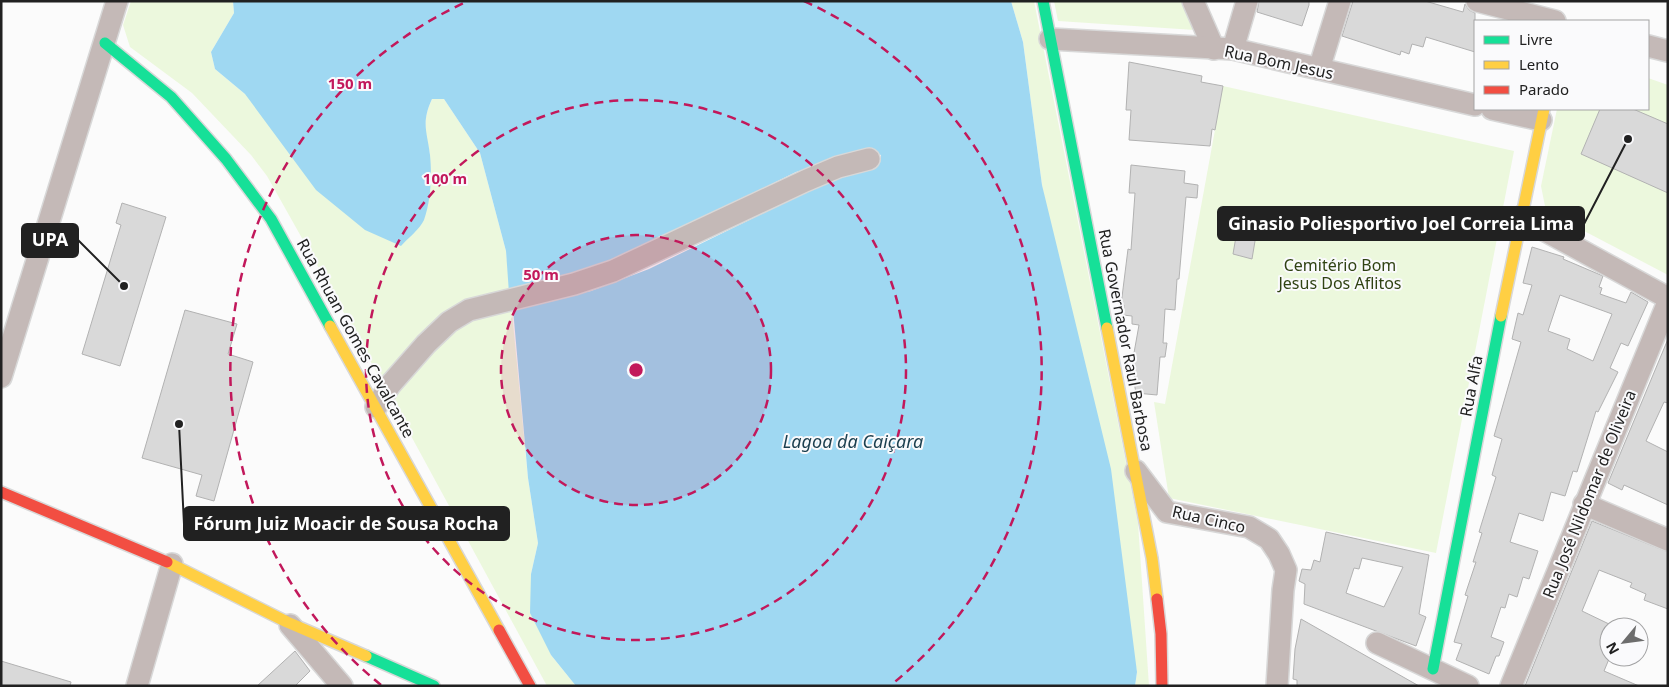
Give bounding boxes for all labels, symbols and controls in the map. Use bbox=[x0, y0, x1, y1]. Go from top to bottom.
legend bbox=[1474, 20, 1649, 110]
text: Livre bbox=[1519, 29, 1553, 49]
street label: Rua Bom Jesus bbox=[1223, 40, 1335, 84]
text: Lento bbox=[1519, 54, 1559, 74]
text: 150 m bbox=[328, 73, 372, 93]
text: Parado bbox=[1519, 79, 1569, 99]
text: 100 m bbox=[423, 168, 467, 188]
callout: Ginasio Poliesportivo Joel Correia Lima bbox=[1218, 207, 1584, 240]
text: Ginasio Poliesportivo Joel Correia Lima bbox=[1228, 211, 1574, 235]
callout: UPA bbox=[22, 224, 78, 257]
text: UPA bbox=[32, 227, 69, 251]
street label: Rua Governador Raul Barbosa bbox=[1094, 227, 1158, 453]
street label: Rua Rhuan Gomes Cavalcante bbox=[292, 234, 420, 442]
park label: Cemitério Bom Jesus Dos Aflitos bbox=[1276, 254, 1402, 294]
text: 50 m bbox=[523, 264, 559, 284]
street label: Rua Alfa bbox=[1454, 354, 1488, 418]
centre of rings bbox=[627, 361, 645, 379]
street label: Rua José Nildomar de Oliveira bbox=[1537, 387, 1641, 601]
water label: Lagoa da Caiçara bbox=[783, 429, 923, 453]
street label: Rua Cinco bbox=[1170, 500, 1248, 538]
callout: Fórum Juiz Moacir de Sousa Rocha bbox=[184, 507, 509, 540]
text: Fórum Juiz Moacir de Sousa Rocha bbox=[193, 511, 499, 535]
north arrow bbox=[1599, 617, 1649, 667]
text: N bbox=[1601, 639, 1623, 658]

